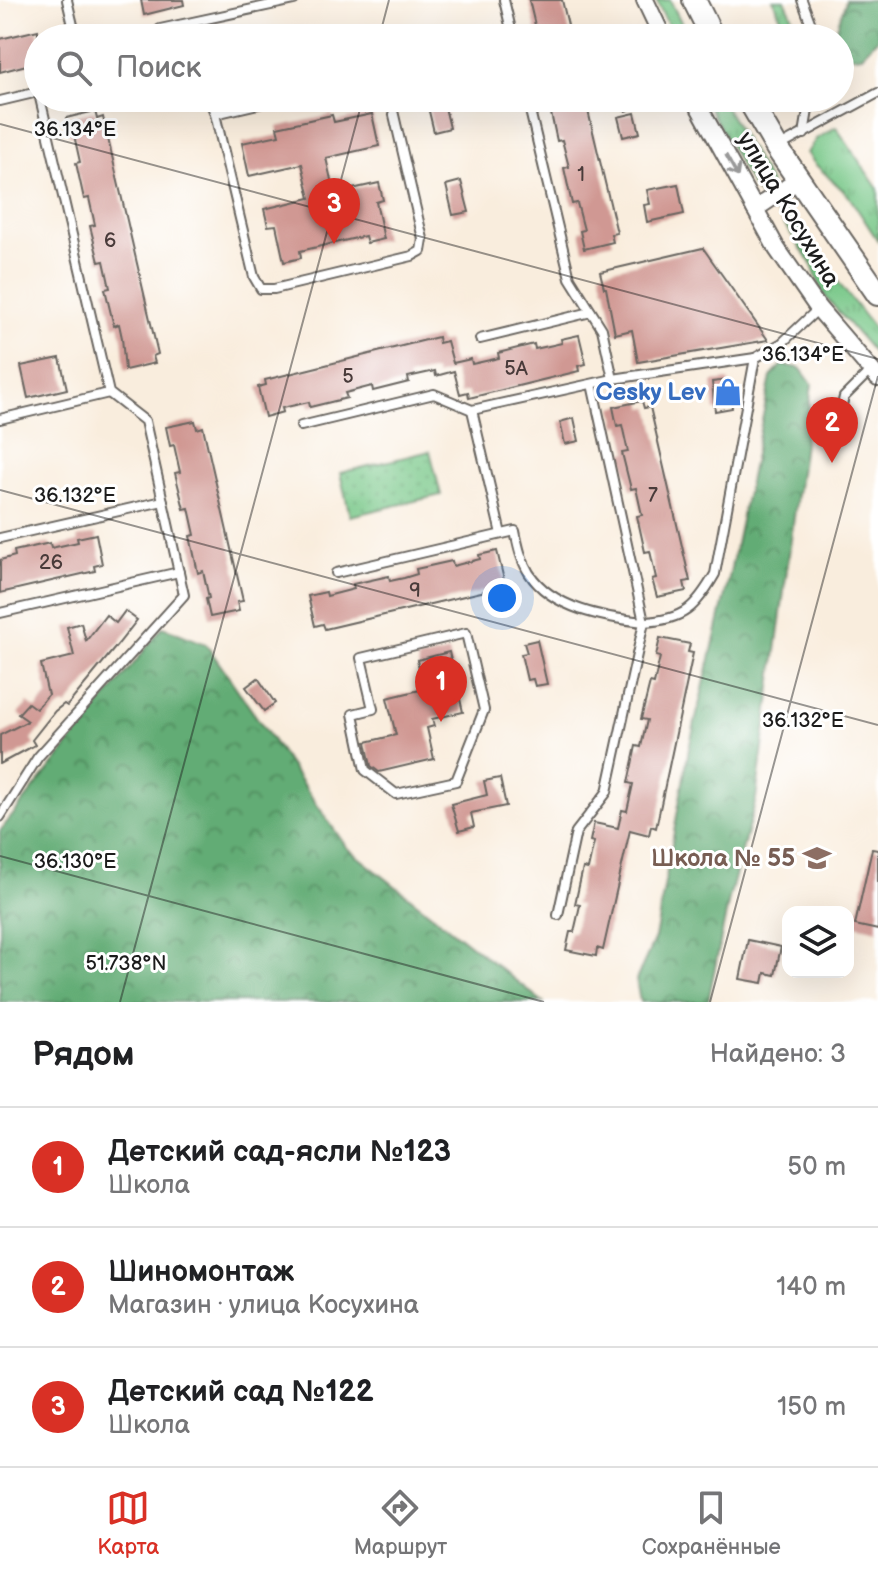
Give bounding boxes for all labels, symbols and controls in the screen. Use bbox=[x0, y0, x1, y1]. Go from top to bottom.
search box bbox=[24, 24, 854, 112]
icon: search bbox=[52, 46, 96, 90]
text: Поиск bbox=[116, 50, 202, 86]
text: 36.134°E bbox=[34, 118, 116, 142]
street label: улица Косухина bbox=[731, 126, 846, 292]
one-way arrow bbox=[724, 154, 740, 177]
house number: 1 bbox=[577, 163, 585, 187]
pin: 3 bbox=[308, 178, 360, 244]
house number: 6 bbox=[104, 229, 116, 253]
text: 36.134°E bbox=[762, 343, 844, 367]
house number: 5А bbox=[504, 357, 529, 381]
house number: 5 bbox=[342, 365, 354, 389]
shop icon: Cesky Lev bbox=[713, 377, 743, 407]
place label: Cesky Lev bbox=[595, 378, 707, 407]
pin: 2 bbox=[806, 397, 858, 463]
text: 36.132°E bbox=[34, 484, 116, 508]
house number: 7 bbox=[648, 484, 658, 508]
house number: 26 bbox=[39, 551, 63, 575]
your location bbox=[482, 578, 522, 618]
house number: 9 bbox=[409, 579, 421, 603]
pin: 1 bbox=[415, 656, 467, 722]
text: 36.132°E bbox=[762, 709, 844, 733]
school or university icon: Школа № 55 bbox=[802, 843, 832, 873]
place label: Школа № 55 bbox=[651, 844, 795, 873]
text: 36.130°E bbox=[34, 850, 116, 874]
map controls bbox=[782, 906, 854, 978]
button: layers bbox=[782, 906, 854, 978]
text: 51.738°N bbox=[85, 952, 167, 976]
text: Рядом bbox=[32, 1034, 134, 1075]
text: Найдено: 3 bbox=[710, 1039, 846, 1070]
text: Детский сад-ясли №123 bbox=[108, 1134, 451, 1170]
text: 1 bbox=[53, 1152, 63, 1183]
text: 50 m bbox=[787, 1152, 846, 1183]
text: Школа bbox=[108, 1170, 190, 1201]
text: Шиномонтаж bbox=[108, 1254, 294, 1290]
text: 2 bbox=[50, 1272, 66, 1303]
text: 140 m bbox=[776, 1272, 846, 1303]
text: Магазин · улица Косухина bbox=[108, 1290, 419, 1321]
text: Детский сад №122 bbox=[108, 1374, 374, 1410]
text: 3 bbox=[50, 1392, 66, 1423]
text: 150 m bbox=[777, 1392, 846, 1423]
text: Школа bbox=[108, 1410, 190, 1441]
tab: Карта bbox=[97, 1486, 159, 1561]
tab: Маршрут bbox=[354, 1486, 447, 1561]
tab: Сохранённые bbox=[642, 1486, 781, 1561]

